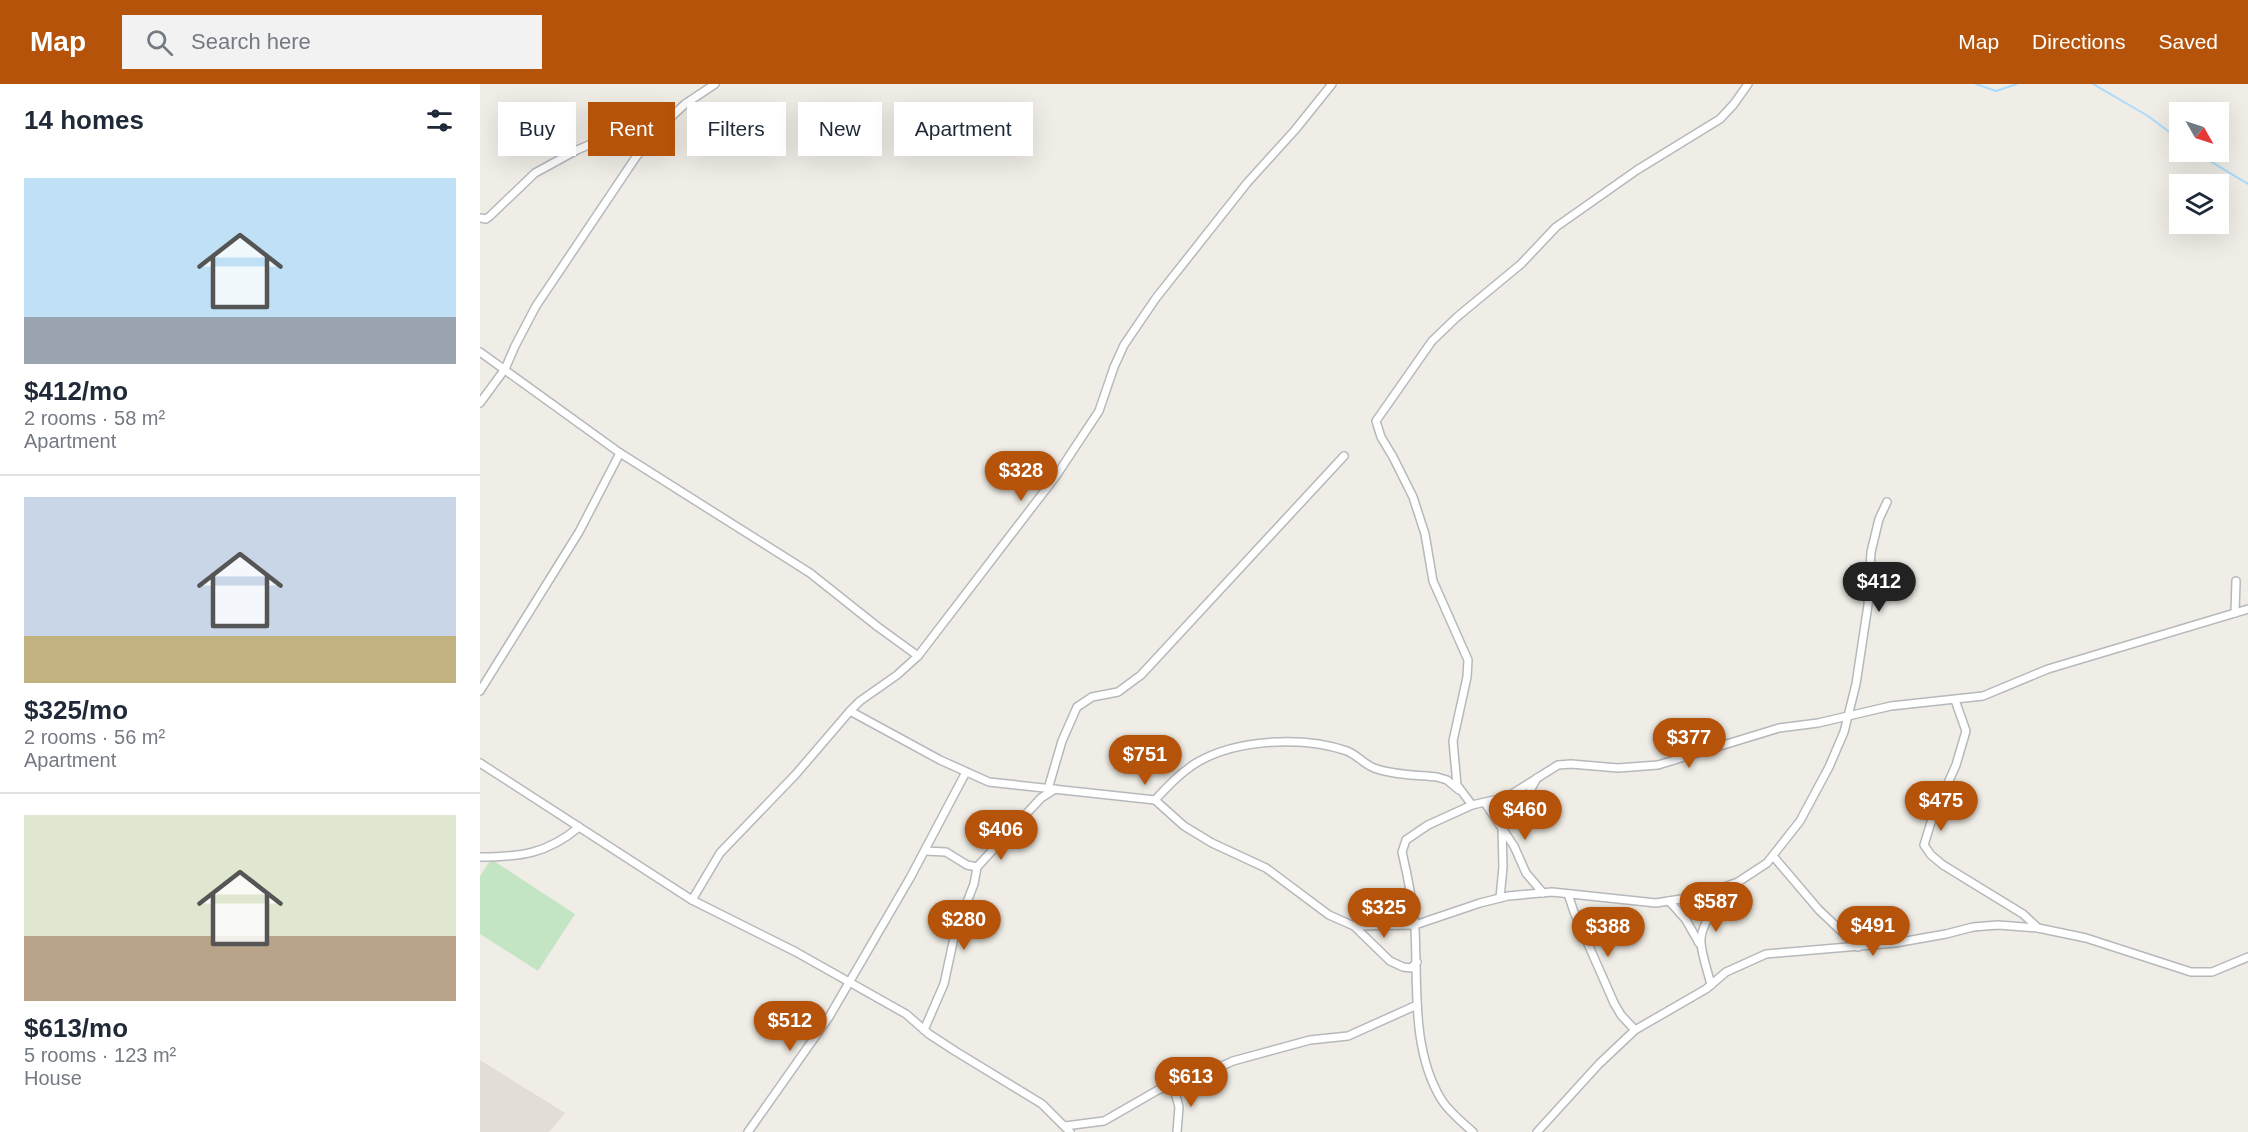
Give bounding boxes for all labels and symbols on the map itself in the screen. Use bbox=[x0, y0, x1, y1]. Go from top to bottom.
north arrow bbox=[2169, 102, 2229, 162]
pin: $328 bbox=[985, 451, 1057, 502]
pin: $412 bbox=[1843, 562, 1915, 613]
pin: $377 bbox=[1653, 718, 1725, 769]
pin: $751 bbox=[1109, 735, 1181, 786]
pin: $475 bbox=[1905, 781, 1977, 832]
pin: $460 bbox=[1489, 790, 1561, 841]
pin: $406 bbox=[965, 810, 1037, 861]
pin: $587 bbox=[1680, 882, 1752, 933]
pin: $325 bbox=[1348, 888, 1420, 939]
pin: $280 bbox=[928, 900, 1000, 951]
pin: $491 bbox=[1837, 906, 1909, 957]
pin: $388 bbox=[1572, 907, 1644, 958]
pin: $512 bbox=[754, 1001, 826, 1052]
pin: $613 bbox=[1155, 1057, 1227, 1108]

